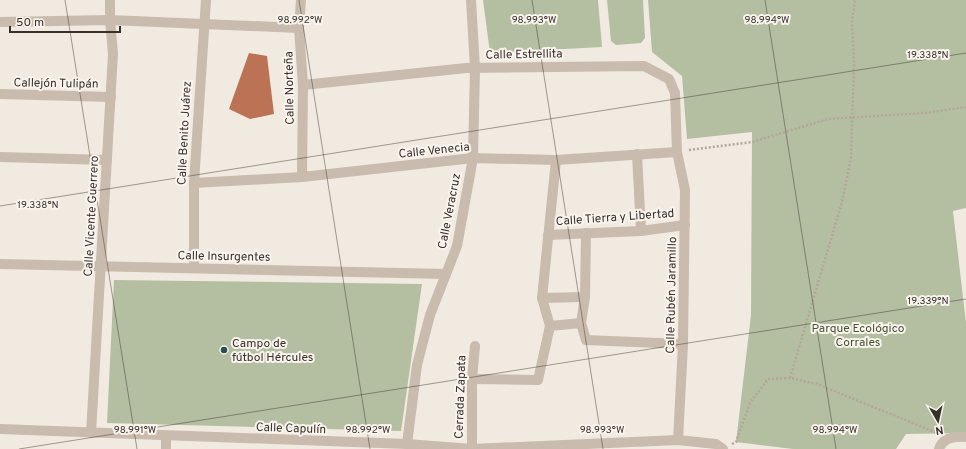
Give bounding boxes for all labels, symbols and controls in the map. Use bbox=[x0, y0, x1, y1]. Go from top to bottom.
scale bar bbox=[10, 8, 120, 34]
text: 98.992°W bbox=[278, 14, 322, 27]
text: 98.993°W bbox=[512, 14, 556, 27]
text: 98.994°W bbox=[745, 14, 789, 27]
text: 50 m bbox=[16, 15, 44, 31]
street label: Calle Estrellita bbox=[485, 46, 563, 64]
text: 19.338°N bbox=[907, 49, 949, 62]
street label: Calle Norteña bbox=[281, 51, 299, 125]
street label: Callejón Tulipán bbox=[13, 75, 99, 93]
street label: Calle Benito Juárez bbox=[174, 81, 196, 186]
street label: Calle Venecia bbox=[398, 139, 470, 163]
street label: Calle Vicente Guerrero bbox=[81, 155, 103, 277]
street label: Calle Veracruz bbox=[435, 172, 465, 250]
text: 19.338°N bbox=[17, 199, 59, 212]
street label: Calle Tierra y Libertad bbox=[555, 206, 675, 230]
street label: Calle Rubén Jaramillo bbox=[663, 236, 681, 354]
street label: Calle Insurgentes bbox=[177, 248, 270, 266]
text: 19.339°N bbox=[908, 295, 948, 308]
park label: Parque Ecológico Corrales bbox=[812, 321, 905, 351]
place label: Campo de fútbol Hércules bbox=[232, 336, 313, 366]
marker: Campo de fútbol Hércules bbox=[219, 345, 229, 355]
street label: Cerrada Zapata bbox=[452, 355, 470, 439]
north arrow bbox=[918, 401, 958, 441]
street label: Calle Capulín bbox=[256, 420, 326, 438]
text: N bbox=[934, 422, 944, 437]
text: 98.991°W bbox=[114, 424, 156, 437]
text: 98.992°W bbox=[346, 424, 390, 437]
text: 98.993°W bbox=[580, 424, 624, 437]
text: 98.994°W bbox=[813, 424, 857, 437]

